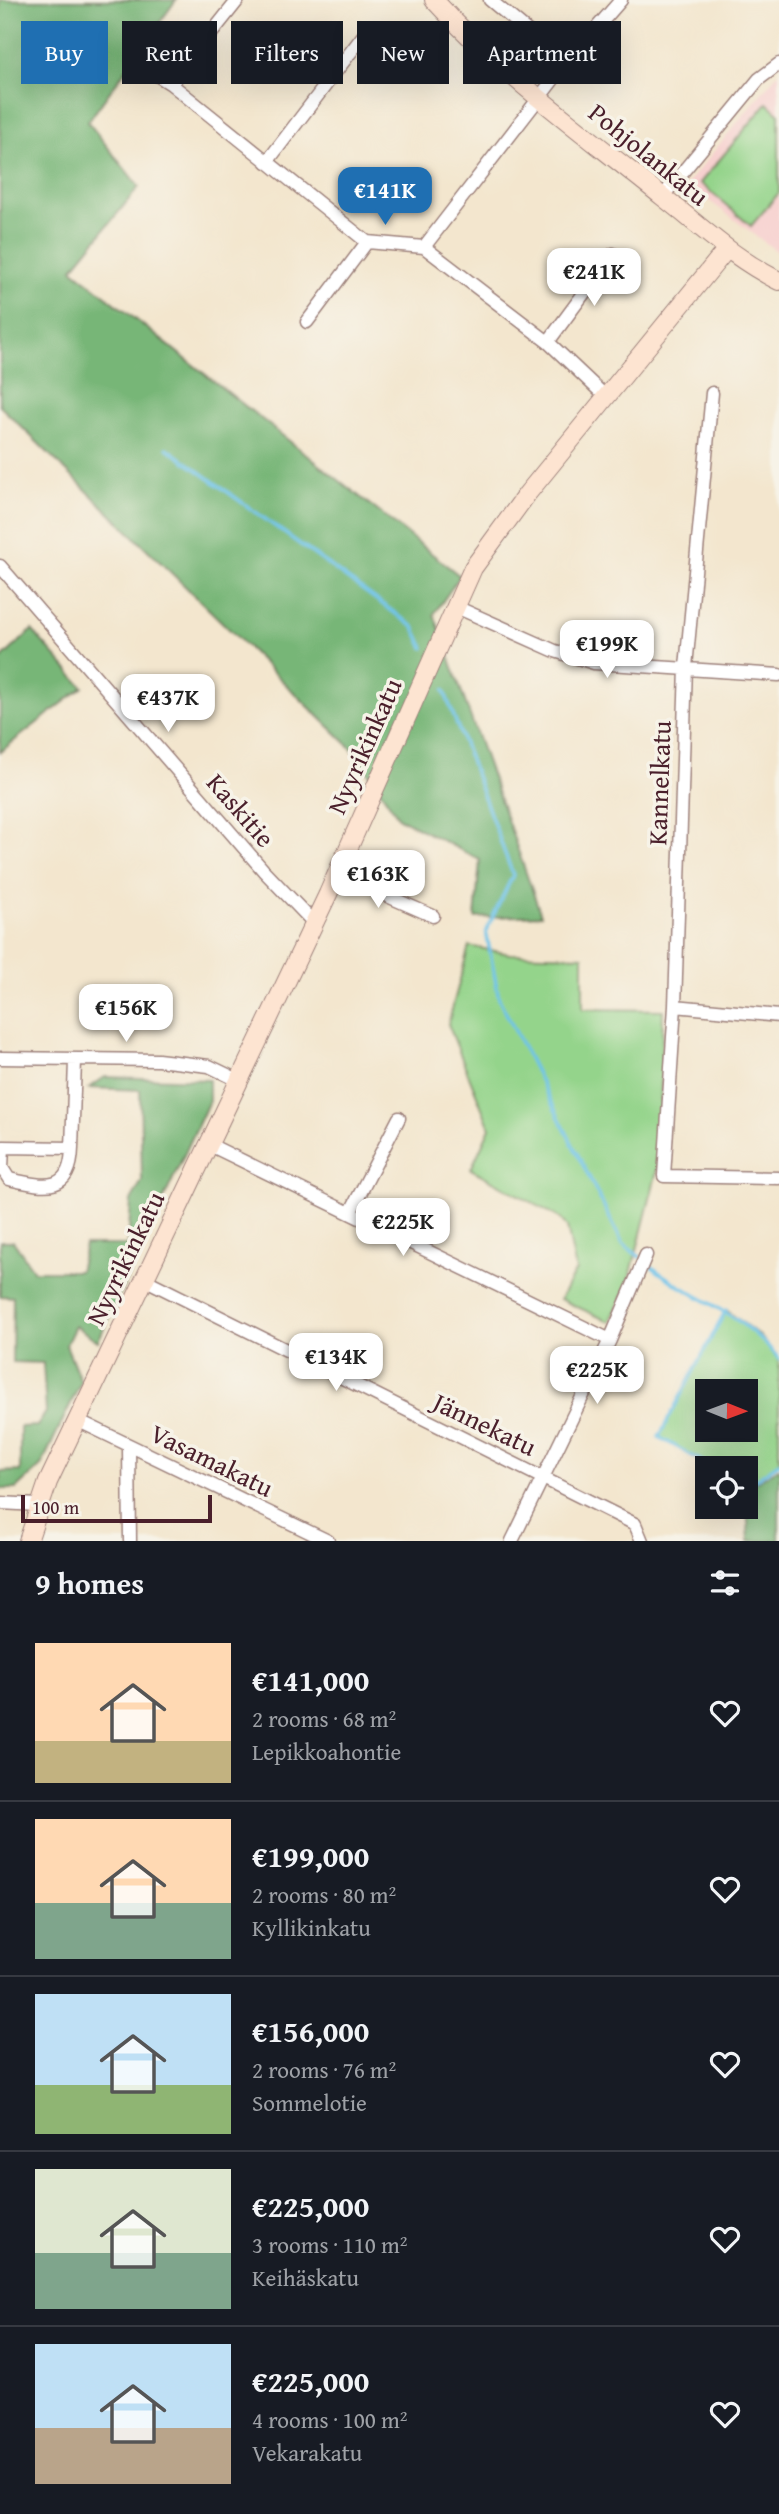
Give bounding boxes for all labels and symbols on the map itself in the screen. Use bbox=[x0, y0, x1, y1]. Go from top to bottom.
street label: Pohjolankatu bbox=[580, 93, 718, 215]
pin: €141K bbox=[336, 168, 434, 227]
pin: €241K bbox=[545, 248, 643, 308]
pin: €199K bbox=[558, 620, 656, 680]
street label: Nyyrikinkatu bbox=[317, 672, 411, 820]
pin: €437K bbox=[119, 674, 217, 734]
street label: Kannelkatu bbox=[637, 720, 681, 846]
street label: Kaskitie bbox=[198, 764, 284, 856]
pin: €163K bbox=[329, 850, 427, 910]
pin: €156K bbox=[77, 984, 175, 1044]
street label: Nyyrikinkatu bbox=[76, 1184, 174, 1332]
pin: €225K bbox=[354, 1198, 452, 1258]
pin: €134K bbox=[287, 1334, 385, 1393]
pin: €225K bbox=[548, 1346, 646, 1406]
north arrow bbox=[695, 1379, 758, 1442]
street label: Jännekatu bbox=[424, 1381, 543, 1466]
street label: Vasamakatu bbox=[144, 1413, 280, 1507]
scale bar bbox=[21, 1492, 212, 1524]

